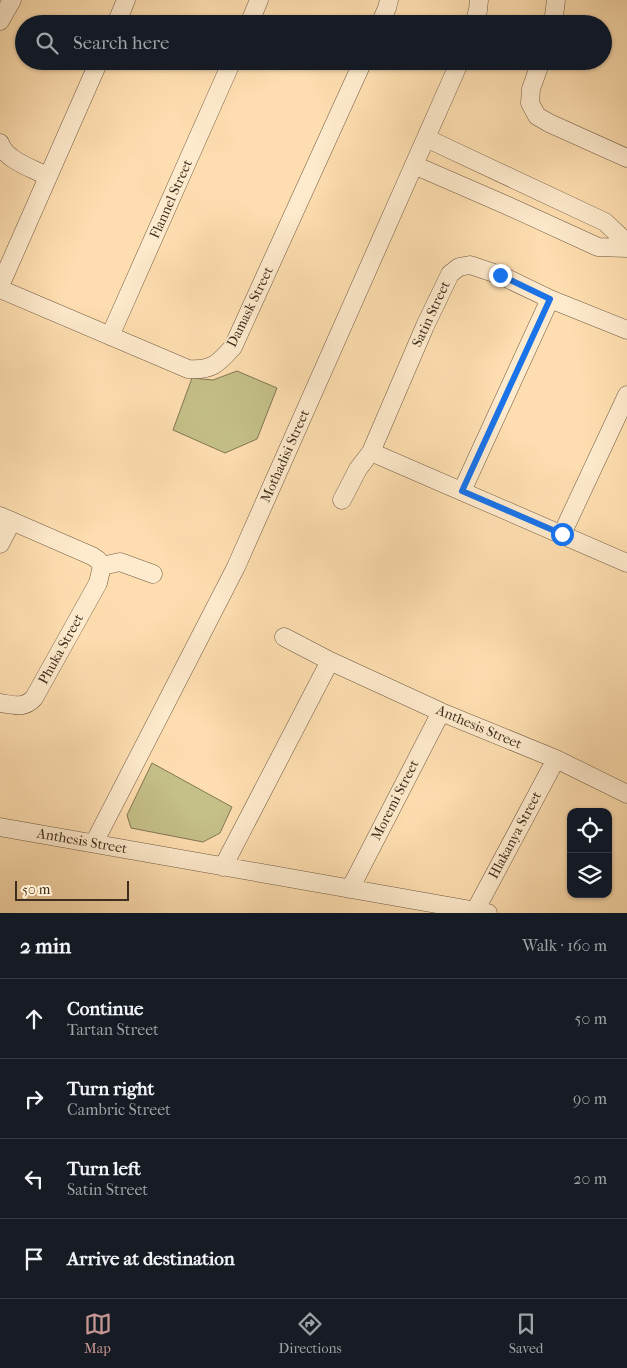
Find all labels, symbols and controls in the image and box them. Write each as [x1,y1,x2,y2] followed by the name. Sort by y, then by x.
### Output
[15,15,612,70] search box
[33,29,61,57] icon: search
[73,32,169,54] text: Search here
[146,157,196,241] street label: Flannel Street
[223,264,277,350] street label: Damask Street
[489,264,512,287] route end
[408,278,454,350] street label: Satin Street
[257,407,313,505] street label: Mothadisi Street
[551,523,574,546] route start
[35,611,87,687] street label: Phuka Street
[433,701,524,753] street label: Anthesis Street
[367,757,423,843] street label: Moremi Street
[485,788,545,882] street label: Hlakanya Street
[567,808,612,898] map controls
[567,808,612,853] button: locate
[35,825,128,857] street label: Anthesis Street
[567,853,612,898] button: layers
[15,878,129,901] scale bar
[22,881,50,898] text: 50 m
[20,934,71,958] text: 2 min
[522,936,607,955] text: Walk · 160 m
[67,998,143,1020] text: Continue
[20,1005,48,1033] icon: ahead
[575,1009,607,1028] text: 50 m
[67,1020,159,1039] text: Tartan Street
[67,1078,154,1100] text: Turn right
[20,1085,48,1113] icon: right
[573,1089,607,1108] text: 90 m
[67,1100,171,1119] text: Cambric Street
[67,1158,141,1180] text: Turn left
[20,1165,48,1193] icon: left
[573,1169,607,1188] text: 20 m
[67,1180,148,1199] text: Satin Street
[20,1245,48,1273] icon: arrive
[67,1248,235,1270] text: Arrive at destination
[84,1310,112,1357] tab: Map
[279,1310,342,1357] tab: Directions
[509,1310,543,1357] tab: Saved

